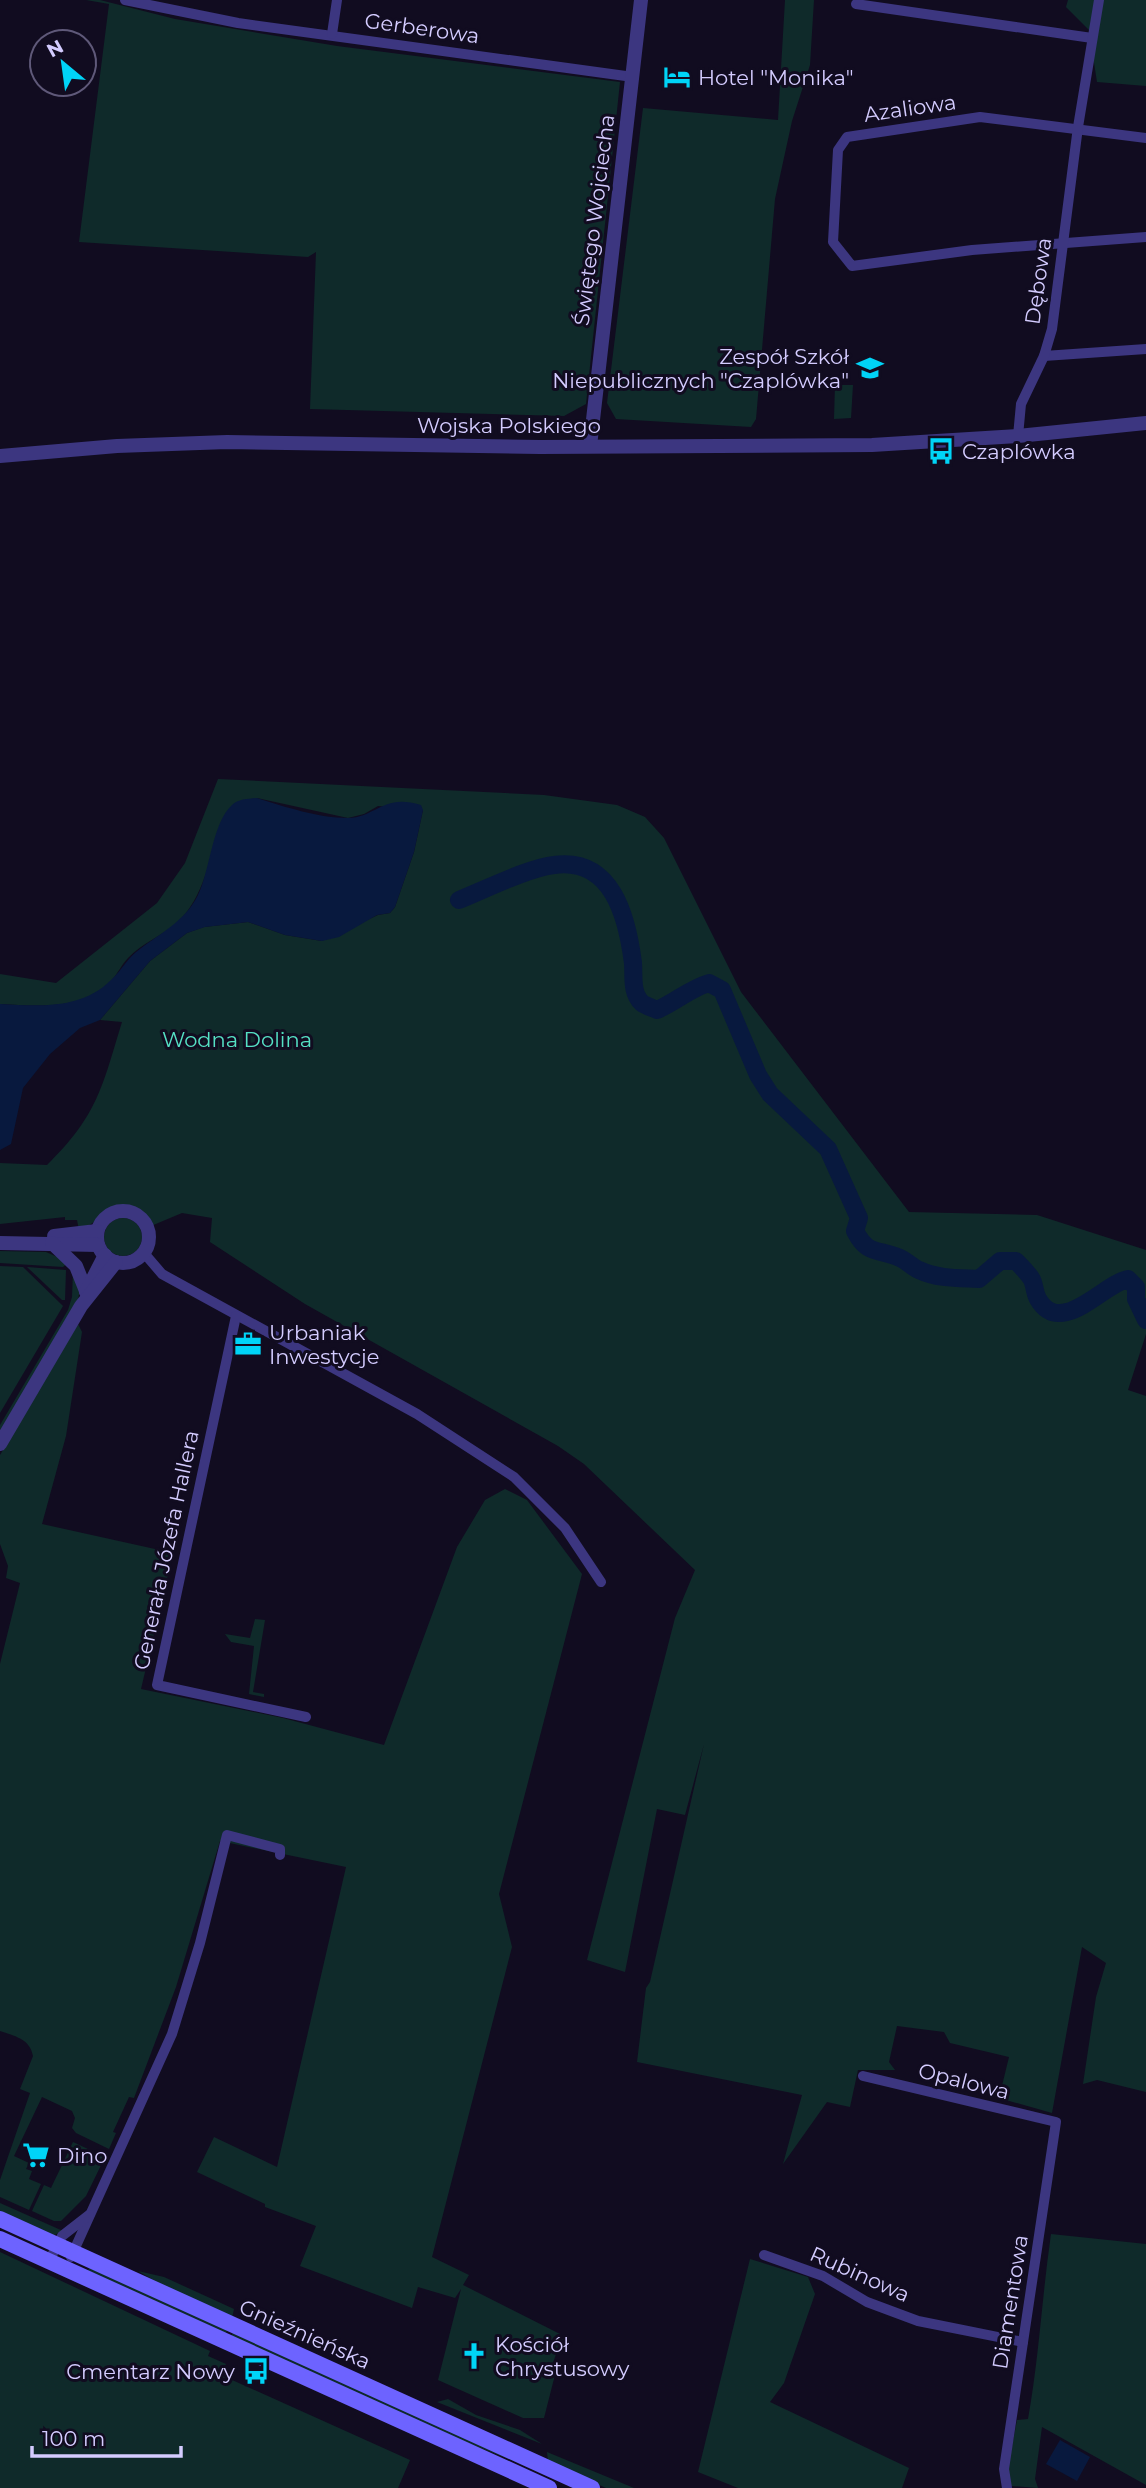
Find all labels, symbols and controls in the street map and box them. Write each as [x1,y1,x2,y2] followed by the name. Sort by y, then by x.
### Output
[363,8,481,48] street label: Gerberowa
[28,28,98,98] north arrow
[43,35,67,62] text: N
[662,62,692,92] hotel icon: Hotel "Monika"
[698,65,854,90] place label: Hotel "Monika"
[862,89,958,127] street label: Azaliowa
[569,113,619,327] street label: Świętego Wojciecha
[1020,236,1056,326] street label: Dębowa
[552,344,849,393] place label: Zespół Szkół Niepublicznych "Czaplówka"
[855,353,885,383] school or university icon: Zespół Szkół Niepublicznych "Czaplówka"
[417,413,601,438] street label: Wojska Polskiego
[926,436,956,466] bus stop icon: Czaplówka
[962,439,1076,464] place label: Czaplówka
[162,1027,312,1052] park label: Wodna Dolina
[269,1320,380,1369] place label: Urbaniak Inwestycje
[233,1329,263,1359] office icon: Urbaniak Inwestycje
[128,1428,204,1672] street label: Generała Józefa Hallera
[916,2058,1012,2104] street label: Opalowa
[21,2140,51,2170] supermarket icon: Dino
[57,2143,107,2168] place label: Dino
[987,2233,1033,2371] street label: Diamentowa
[806,2241,914,2307] street label: Rubinowa
[235,2294,375,2374] street label: Gnieźnieńska
[495,2332,630,2381] place label: Kościół Chrystusowy
[459,2341,489,2371] church icon: Kościół Chrystusowy
[241,2356,271,2386] bus stop icon: Cmentarz Nowy
[66,2359,236,2384] place label: Cmentarz Nowy
[32,2414,180,2458] scale bar
[42,2426,105,2451] text: 100 m

